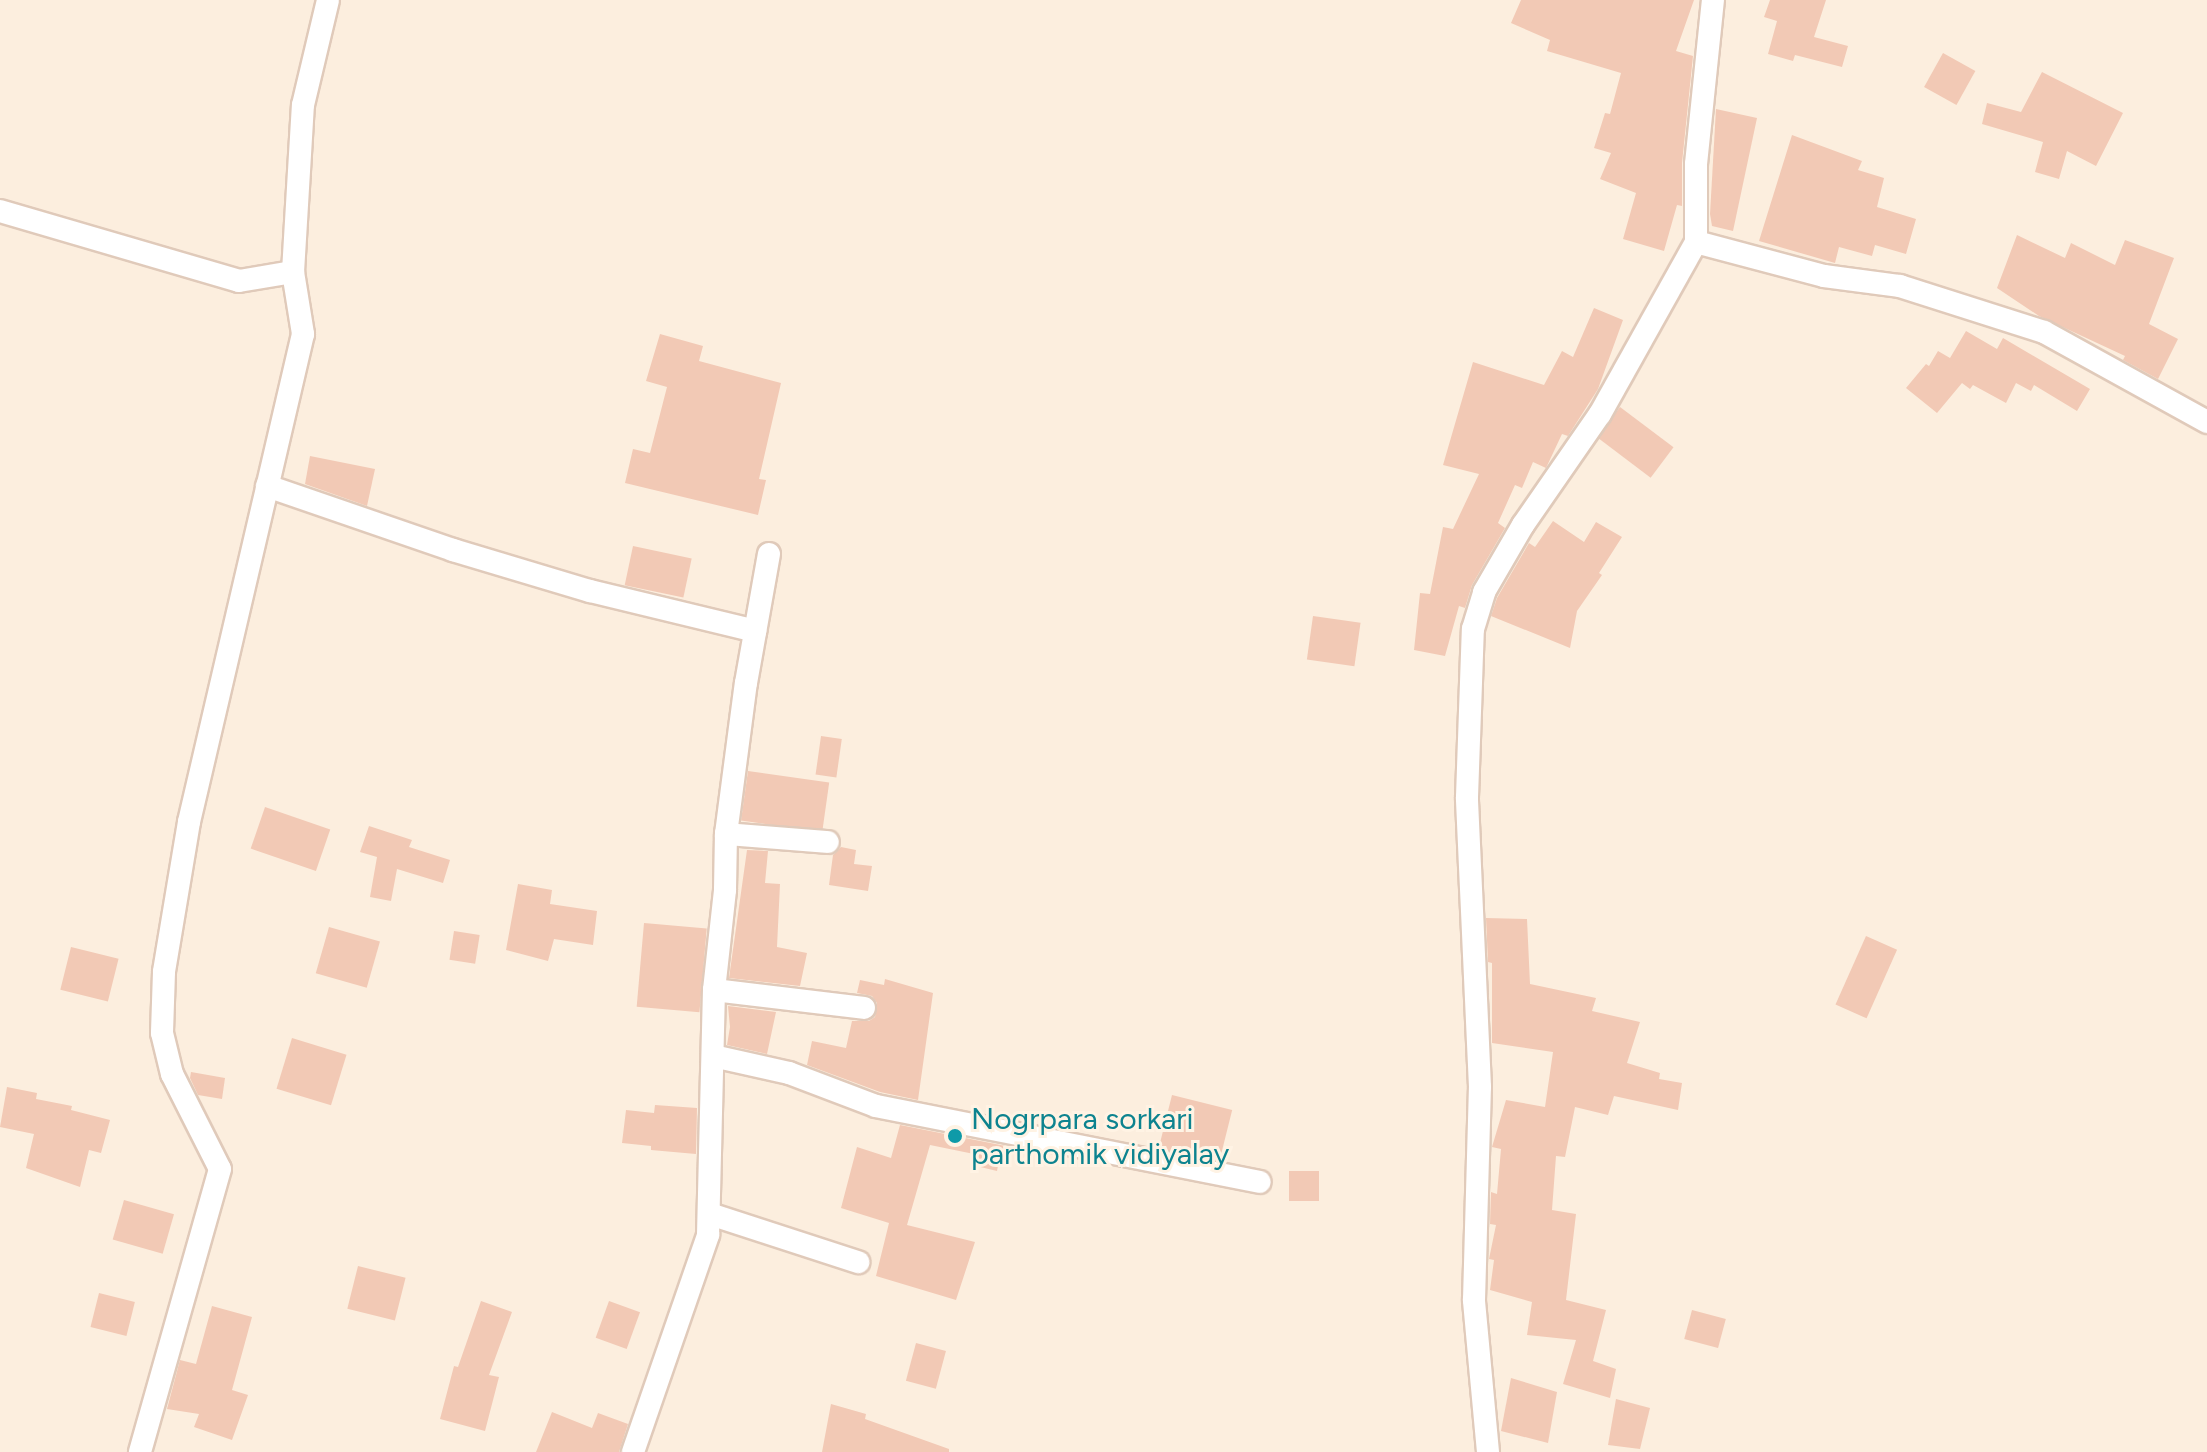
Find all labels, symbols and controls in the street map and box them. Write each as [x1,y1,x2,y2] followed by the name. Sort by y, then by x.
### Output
[971,1101,1229,1172] place label: Nogrpara sorkari parthomik vidiyalay
[946,1127,964,1145] marker: Nogrpara sorkari parthomik vidiyalay

